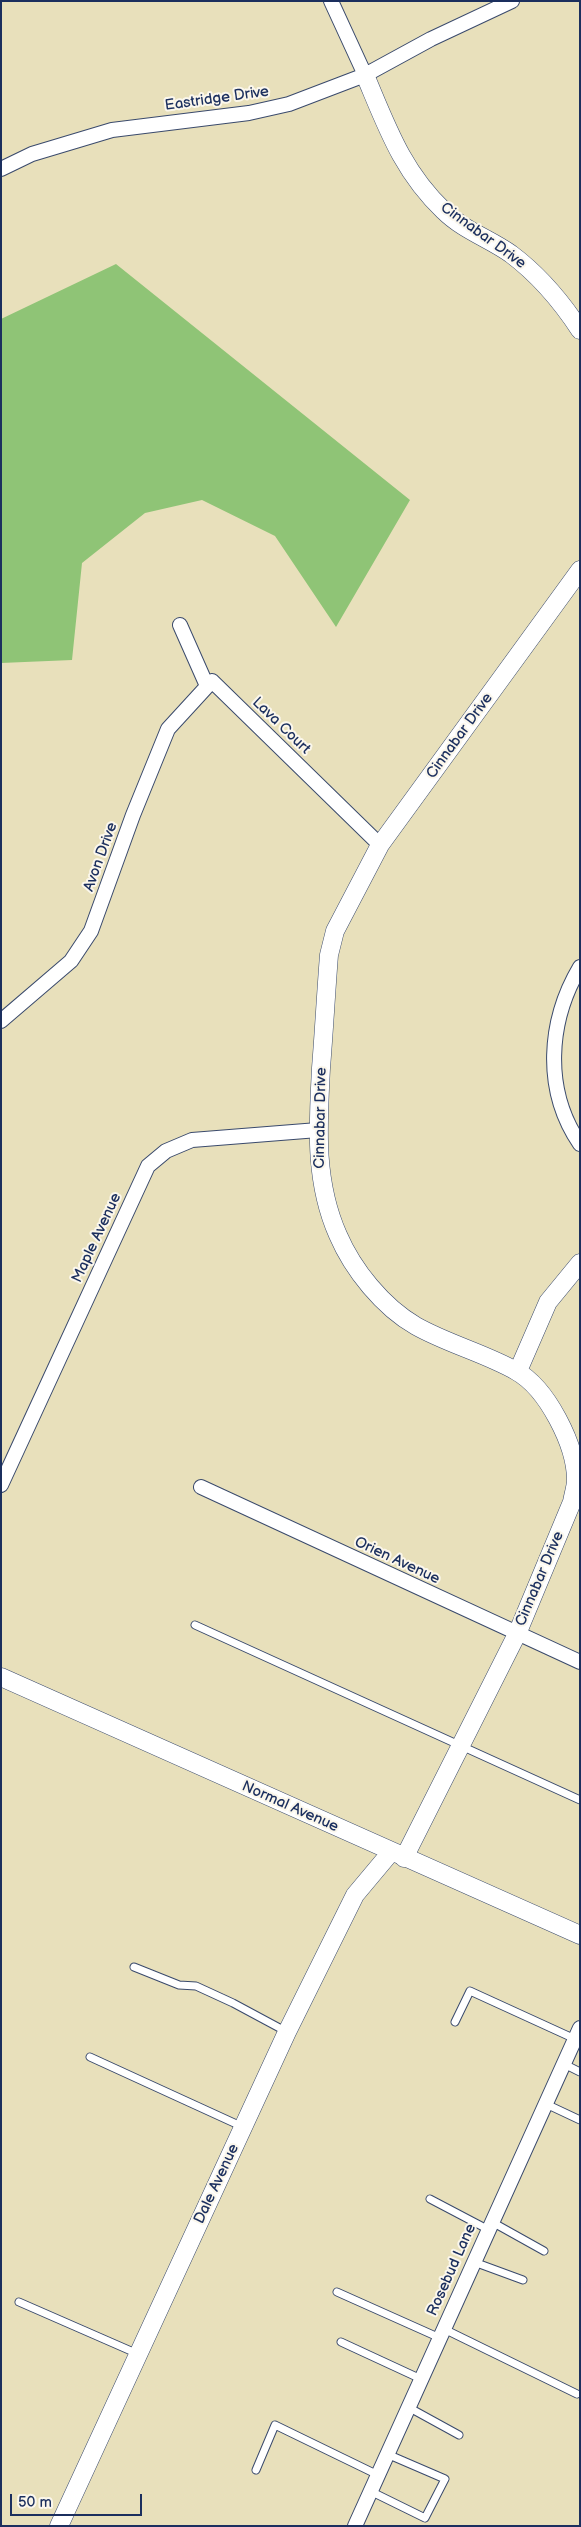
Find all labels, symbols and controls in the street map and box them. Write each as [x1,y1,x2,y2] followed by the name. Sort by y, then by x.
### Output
[164,83,270,115] street label: Eastridge Drive
[437,199,529,273] street label: Cinnabar Drive
[423,690,497,782] street label: Cinnabar Drive
[248,694,314,758] street label: Lava Court
[80,820,122,894] street label: Avon Drive
[311,1067,331,1169] street label: Cinnabar Drive
[68,1190,126,1286] street label: Maple Avenue
[512,1529,568,1629] street label: Cinnabar Drive
[351,1533,443,1589] street label: Orien Avenue
[239,1778,341,1836] street label: Normal Avenue
[191,2141,243,2227] street label: Dale Avenue
[424,2221,480,2319] street label: Rosebud Lane
[12,2484,145,2516] scale bar
[18,2493,52,2512] text: 50 m

